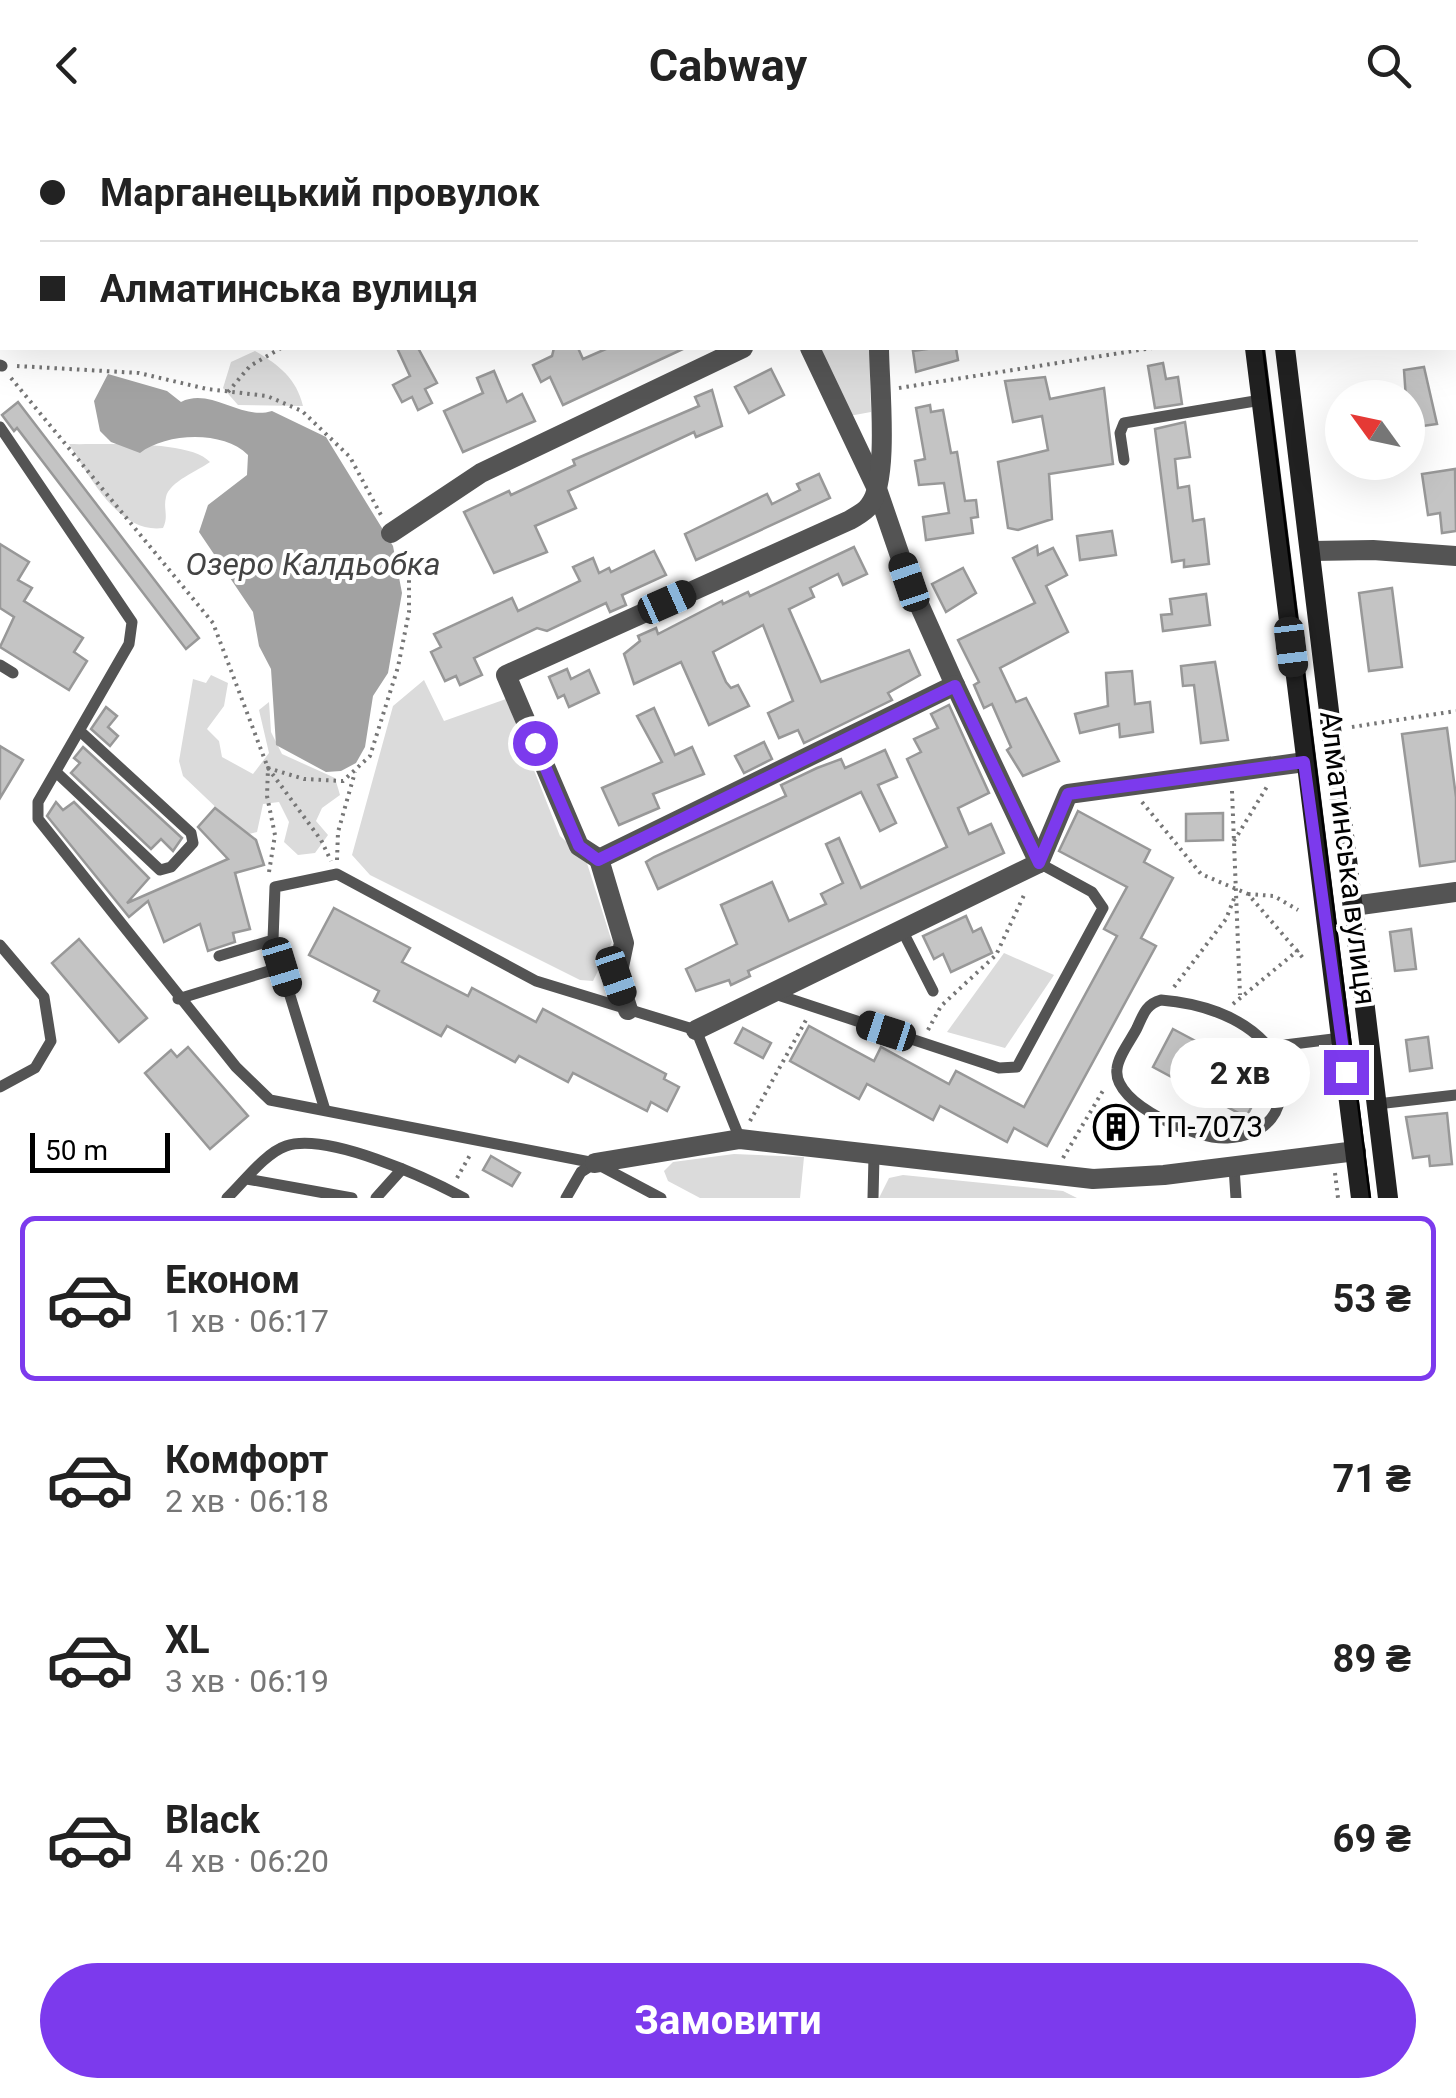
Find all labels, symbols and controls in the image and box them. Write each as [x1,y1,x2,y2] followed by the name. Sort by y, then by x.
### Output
[40,38,95,93] icon: back
[1361,38,1416,93] icon: search
[649,39,807,92] text: Cabway
[100,171,540,215] text: Марганецький провулок
[100,267,478,311] text: Алматинська вулиця
[1325,380,1425,480] north arrow
[1325,380,1425,480] map controls
[185,545,441,583] water label: Озеро Калдьобка
[885,549,933,615] car
[633,576,701,628] car
[1272,615,1310,679] car
[1313,709,1384,1007] street label: Алматинська вулиця
[513,721,558,766] route start
[259,934,305,1000] car
[592,943,640,1009] car
[853,1007,919,1055] car
[1171,1037,1311,1107] callout: 2 хв
[1324,1050,1369,1095] route end
[1210,1054,1270,1092] text: 2 хв
[1093,1104,1139,1150] building icon: ТП-7073
[1148,1109,1263,1144] place label: ТП-7073
[30,1128,170,1172] scale bar
[45,1134,108,1167] text: 50 m
[45,1254,135,1344] icon: car
[165,1258,300,1302] text: Економ
[1333,1277,1411,1321] text: 53 ₴
[165,1302,329,1340] text: 1 хв · 06:17
[45,1434,135,1524] icon: car
[165,1438,328,1482] text: Комфорт
[1333,1457,1411,1501] text: 71 ₴
[165,1482,329,1520] text: 2 хв · 06:18
[45,1614,135,1704] icon: car
[165,1618,210,1662] text: XL
[1333,1637,1411,1681] text: 89 ₴
[165,1662,329,1700] text: 3 хв · 06:19
[45,1794,135,1884] icon: car
[165,1798,260,1842] text: Black
[1333,1817,1411,1861] text: 69 ₴
[165,1842,329,1880] text: 4 хв · 06:20
[40,1963,1416,2078] button: Замовити

